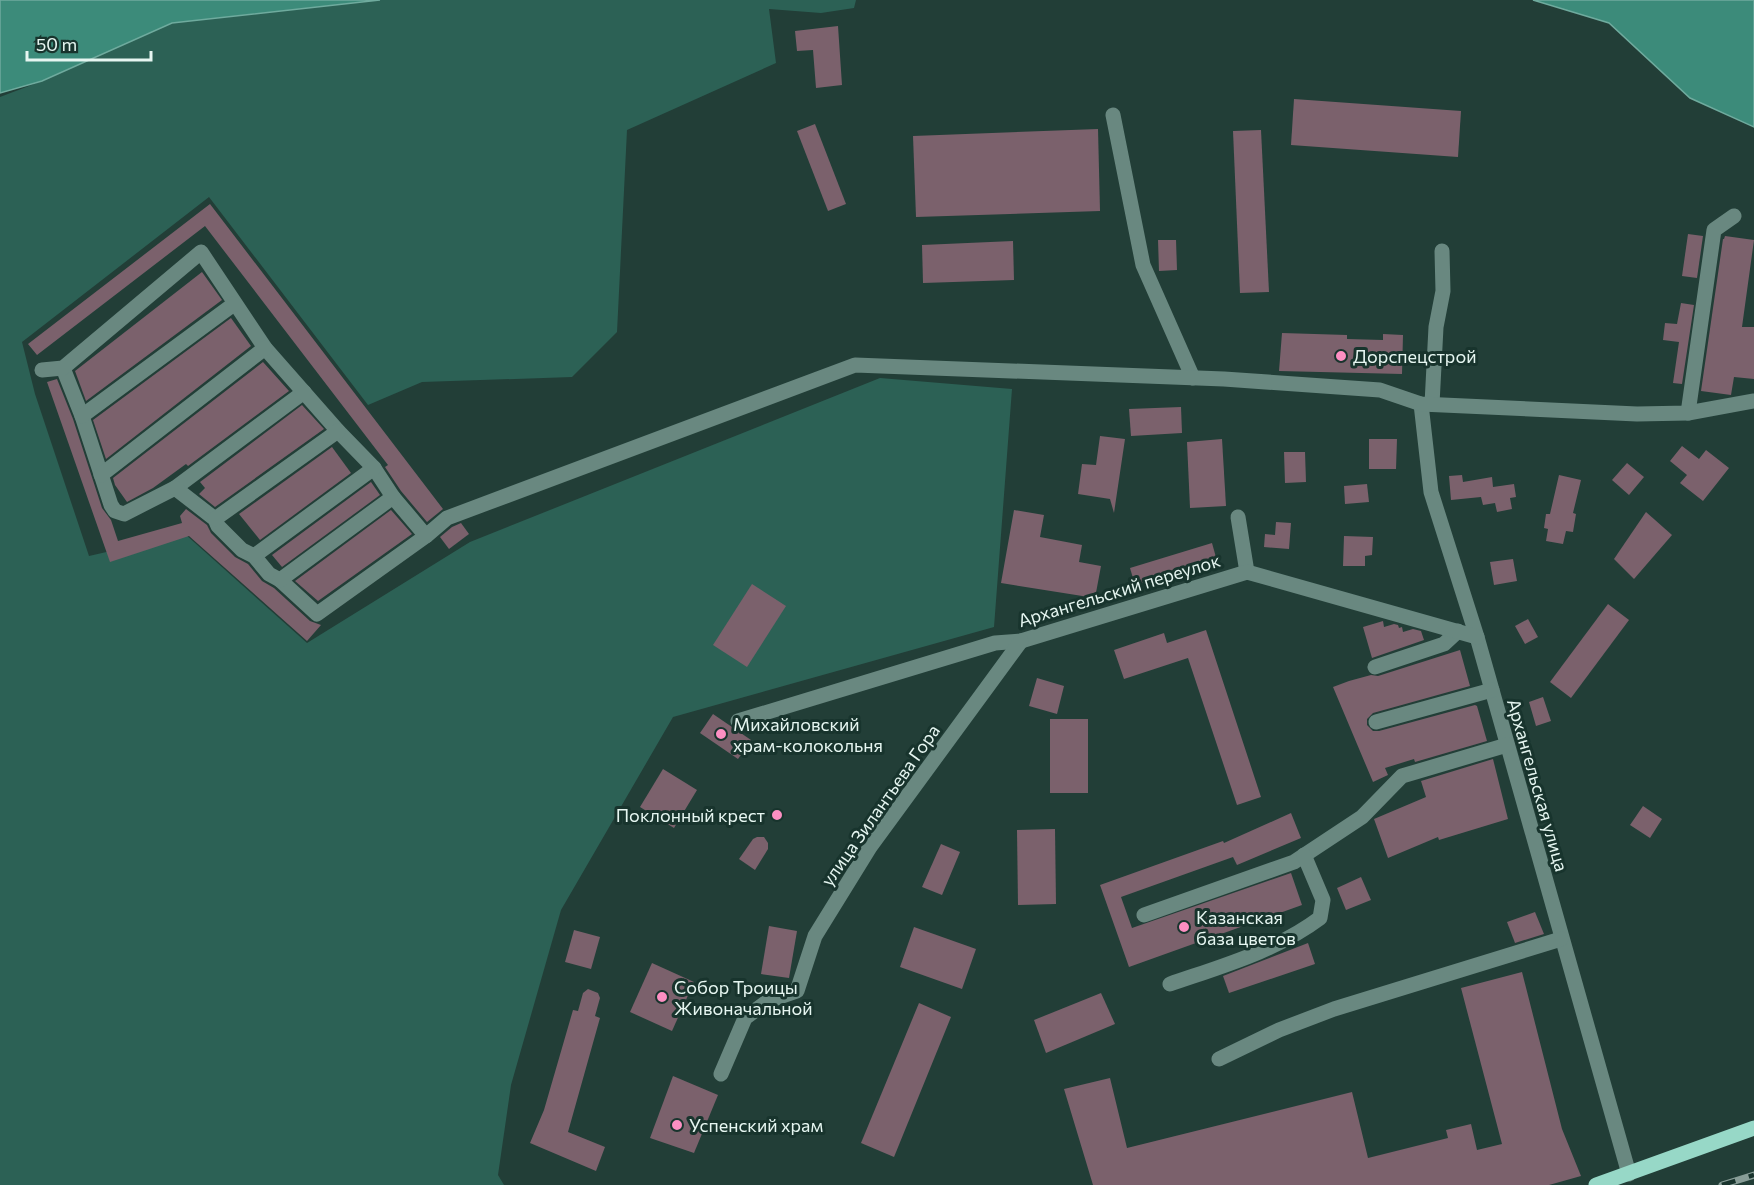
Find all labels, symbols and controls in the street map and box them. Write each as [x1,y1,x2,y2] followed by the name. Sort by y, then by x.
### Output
[27,24,152,62] scale bar
[36,33,77,55] text: 50 m
[1353,345,1476,367] place label: Дорспецстрой
[1334,349,1348,363] marker: Дорспецстрой
[1015,549,1223,631] street label: Архангельский переулок
[1503,696,1573,874] street label: Архангельская улица
[733,713,883,756] place label: Михайловский храм-колокольня
[816,720,944,890] street label: улица Зилантьева Гора
[714,727,728,741] marker: Михайловский храм-колокольня
[616,804,766,826] place label: Поклонный крест
[770,808,784,822] marker: Поклонный крест
[1196,906,1296,949] place label: Казанская база цветов
[1177,920,1191,934] marker: Казанская база цветов
[674,976,813,1019] place label: Собор Троицы Живоначальной
[655,990,669,1004] marker: Собор Троицы Живоначальной
[689,1114,823,1136] place label: Успенский храм
[670,1118,684,1132] marker: Успенский храм

